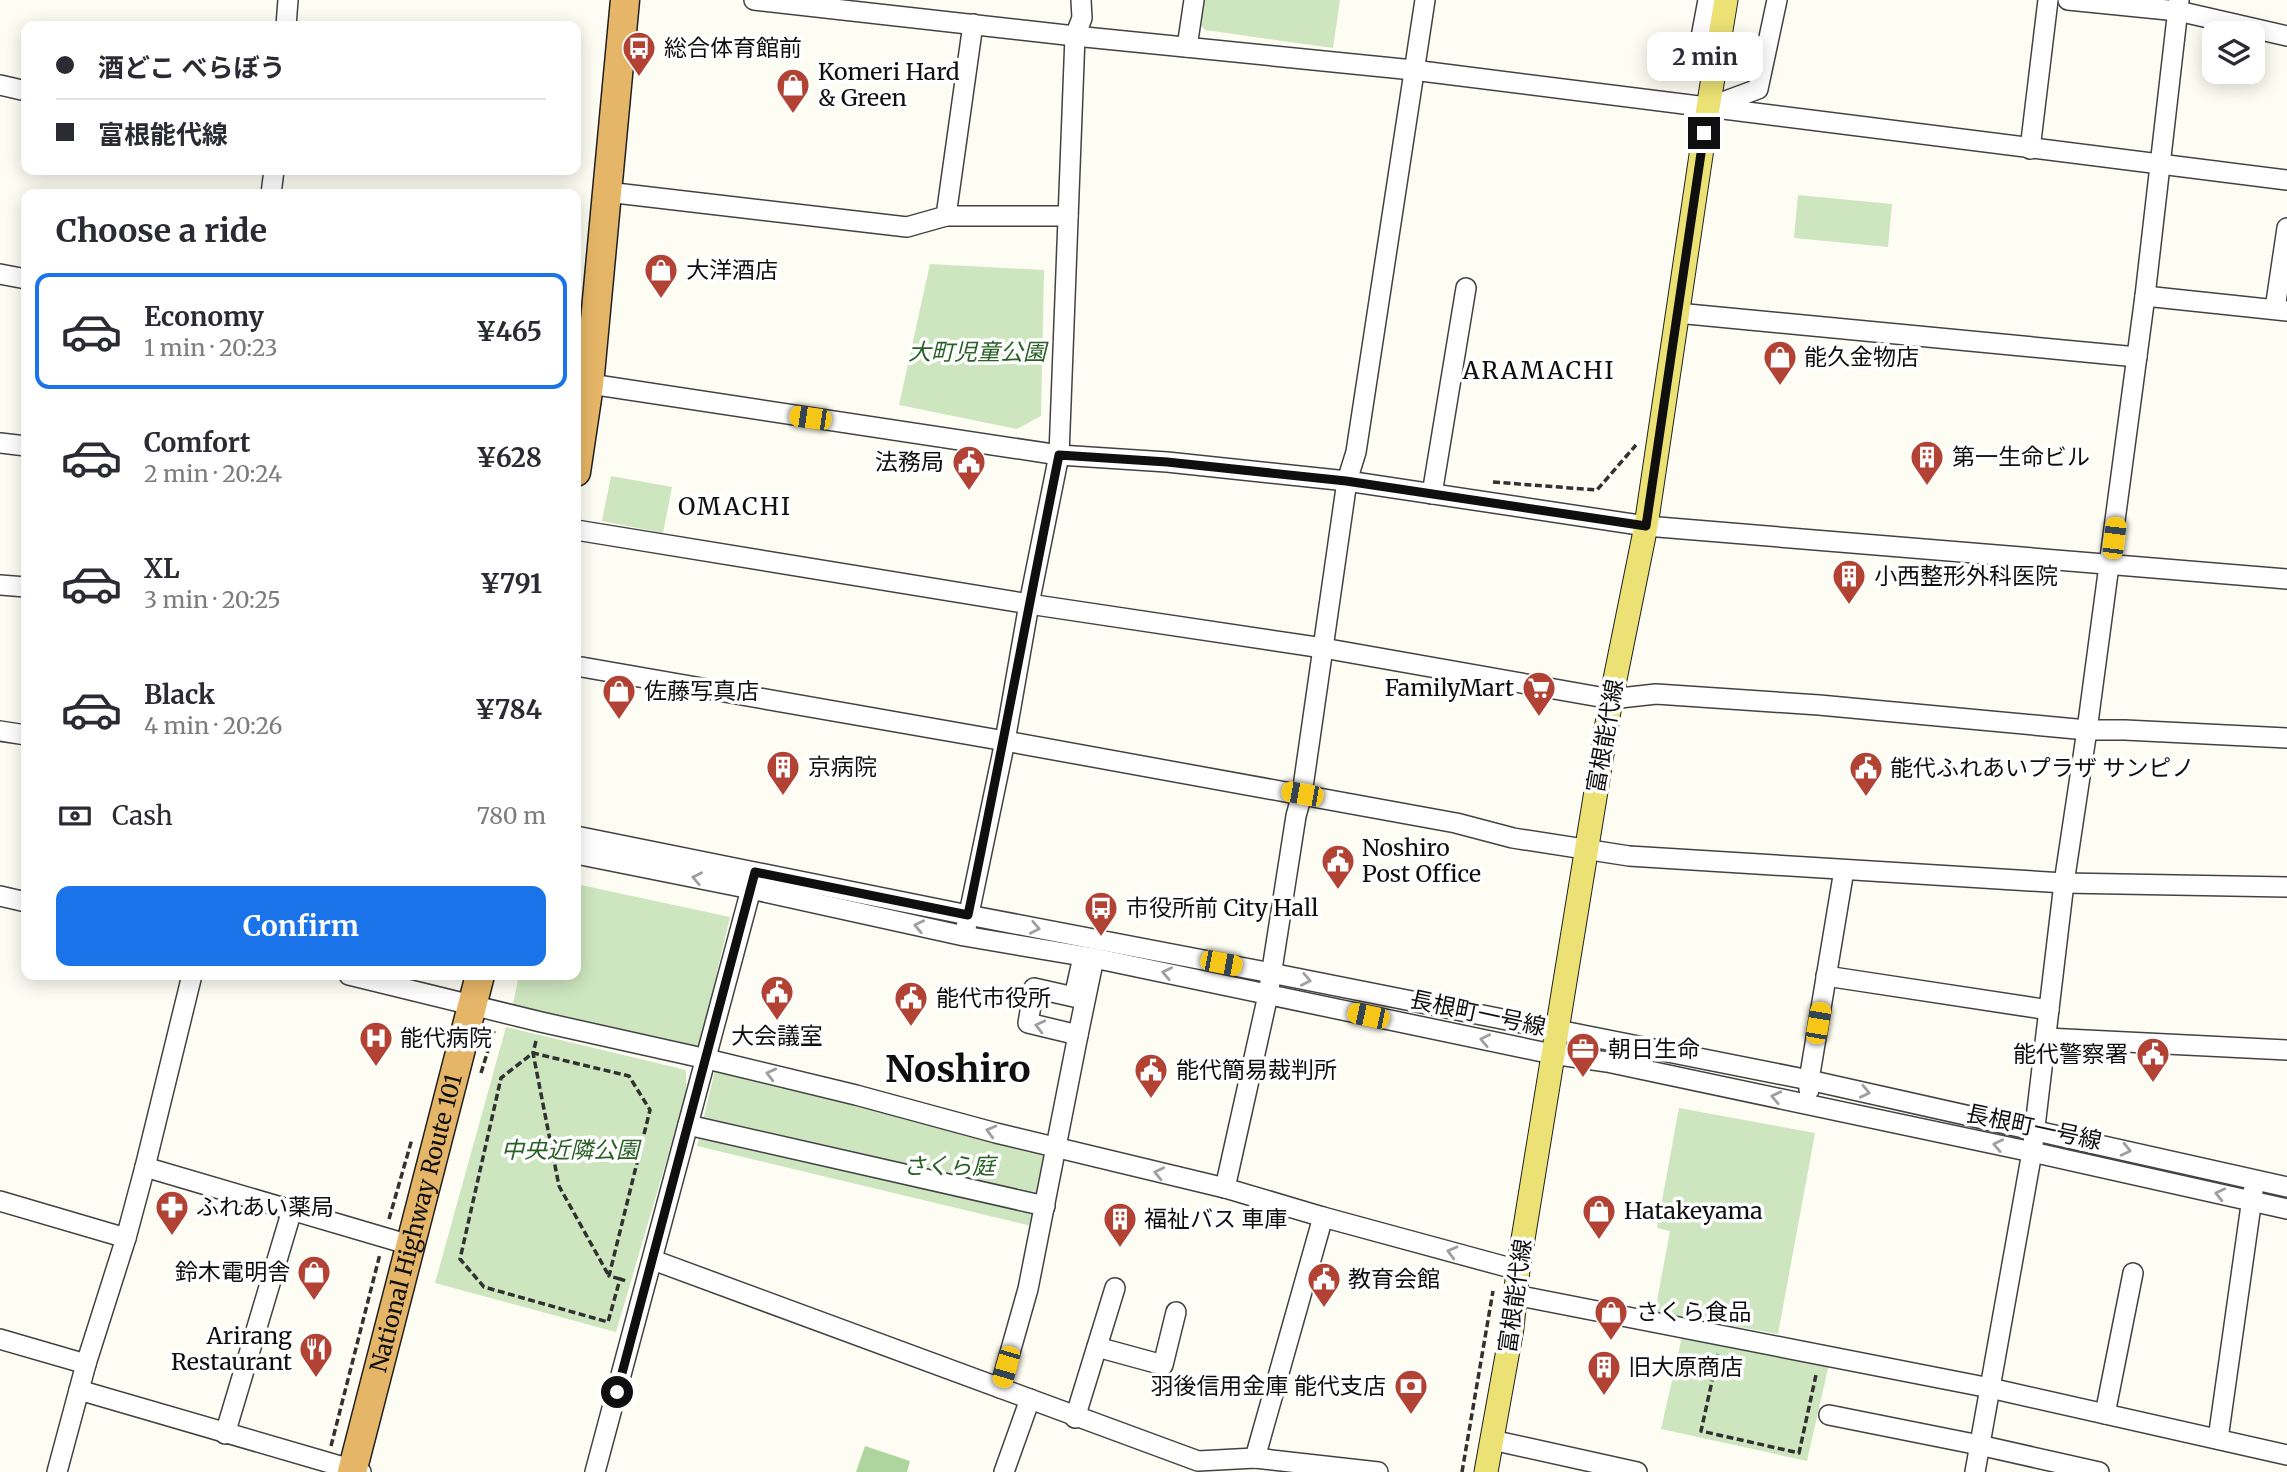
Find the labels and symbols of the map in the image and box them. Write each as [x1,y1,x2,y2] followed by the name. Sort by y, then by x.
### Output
[620,29,658,78] bus stop icon: 総合体育館前
[1646,32,1762,80] callout: 2 min
[664,33,802,62] place label: 総合体育館前
[818,57,960,112] place label: Komeri Hard & Green
[774,66,812,115] shop icon: Komeri Hard & Green
[1688,117,1720,149] route end
[642,251,680,300] shop icon: 大洋酒店
[686,255,778,284] place label: 大洋酒店
[908,337,1049,366] park label: 大町児童公園
[1761,338,1799,387] shop icon: 能久金物店
[1804,342,1919,371] place label: 能久金物店
[1461,355,1616,386] district label: ARAMACHI
[788,405,833,431] car
[1908,438,1946,487] building icon: 第一生命ビル
[1952,442,2090,471] place label: 第一生命ビル
[950,443,988,492] public building icon: 法務局
[875,447,944,476] place label: 法務局
[678,491,792,522] district label: OMACHI
[2102,516,2127,560] car
[1830,557,1868,606] building icon: 小西整形外科医院
[1874,561,2058,590] place label: 小西整形外科医院
[1520,669,1558,718] supermarket icon: FamilyMart
[600,672,638,721] shop icon: 佐藤写真店
[1385,673,1514,702] place label: FamilyMart
[644,676,759,705] place label: 佐藤写真店
[1580,677,1629,795] street label: 富根能代線
[764,748,802,797] building icon: 京病院
[1847,749,1885,798] public building icon: 能代ふれあいプラザ サンピノ
[808,752,877,781] place label: 京病院
[1890,753,2194,782] place label: 能代ふれあいプラザ サンピノ
[1280,780,1325,808] car
[1362,833,1481,888] place label: Noshiro Post Office
[1319,842,1357,891] public building icon: Noshiro Post Office
[691,872,703,887] one-way arrow
[1082,889,1120,938] bus stop icon: 市役所前 City Hall
[1126,893,1318,922] place label: 市役所前 City Hall
[913,919,925,934] one-way arrow
[1029,920,1041,935] one-way arrow
[1199,949,1244,977] car
[1161,967,1173,982] one-way arrow
[1300,972,1312,987] one-way arrow
[758,973,796,1022] public building icon: 大会議室
[892,979,930,1028] public building icon: 能代市役所
[936,983,1051,1012] place label: 能代市役所
[1408,984,1549,1041] street label: 長根町一号線
[1805,1000,1832,1046] car
[1346,1001,1391,1031] car
[357,1019,395,1068] hospital icon: 能代病院
[1035,1020,1047,1034] one-way arrow
[731,1021,823,1050] place label: 大会議室
[400,1023,492,1052] place label: 能代病院
[1564,1030,1602,1079] office icon: 朝日生命
[1479,1033,1491,1048] one-way arrow
[1608,1034,1700,1063] place label: 朝日生命
[2134,1035,2172,1084] public building icon: 能代警察署
[2013,1039,2128,1068] place label: 能代警察署
[885,1046,1031,1092] district label: Noshiro
[1132,1051,1170,1100] public building icon: 能代簡易裁判所
[1176,1055,1337,1084] place label: 能代簡易裁判所
[765,1068,777,1082] one-way arrow
[363,1071,468,1375] street label: National Highway Route 101
[1859,1083,1871,1098] one-way arrow
[1770,1091,1782,1106] one-way arrow
[1964,1098,2105,1155] street label: 長根町一号線
[985,1125,997,1140] one-way arrow
[501,1135,642,1164] park label: 中央近隣公園
[1992,1138,2004,1153] one-way arrow
[2120,1142,2132,1156] one-way arrow
[903,1151,999,1180] park label: さくら庭
[1153,1166,1165,1181] one-way arrow
[153,1188,191,1237] pharmacy icon: ふれあい薬局
[2214,1188,2226,1203] one-way arrow
[196,1192,334,1221] place label: ふれあい薬局
[1580,1192,1618,1241] shop icon: Hatakeyama
[1624,1196,1763,1225] place label: Hatakeyama
[1101,1200,1139,1249] building icon: 福祉バス 車庫
[1144,1204,1287,1233] place label: 福祉バス 車庫
[1492,1237,1537,1355] street label: 富根能代線
[1446,1245,1458,1260] one-way arrow
[295,1253,333,1302] shop icon: 鈴木電明舎
[175,1257,290,1286] place label: 鈴木電明舎
[1305,1260,1343,1309] public building icon: 教育会館
[1348,1264,1440,1293] place label: 教育会館
[1592,1293,1630,1342] shop icon: さくら食品
[1636,1297,1751,1326] place label: さくら食品
[171,1321,292,1376] place label: Arirang Restaurant
[297,1330,335,1379] restaurant icon: Arirang Restaurant
[991,1344,1022,1390] car
[1585,1348,1623,1397] building icon: 旧大原商店
[1628,1352,1743,1381] place label: 旧大原商店
[1392,1367,1430,1416] bank icon: 羽後信用金庫 能代支店
[1151,1371,1386,1400] place label: 羽後信用金庫 能代支店
[601,1376,633,1408] route start

